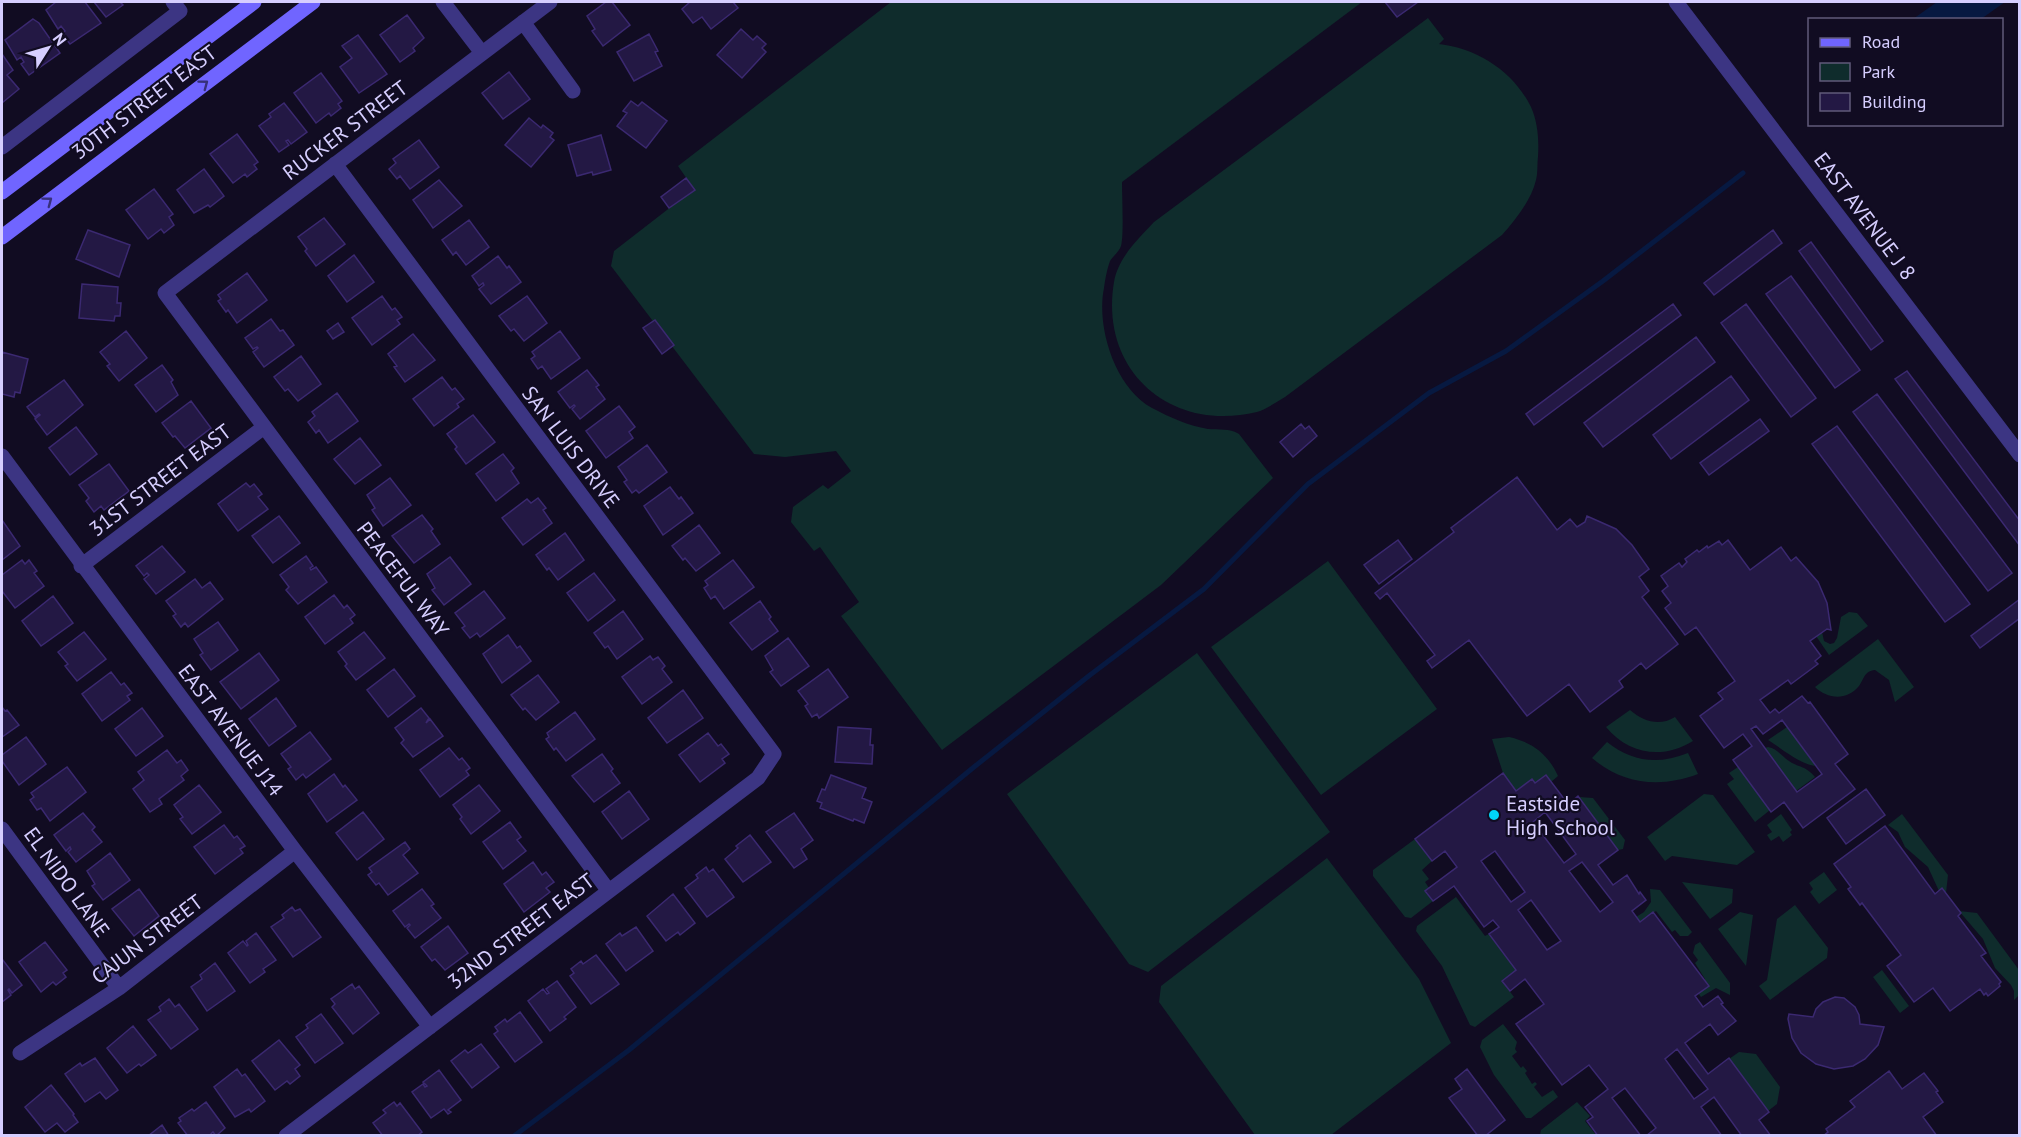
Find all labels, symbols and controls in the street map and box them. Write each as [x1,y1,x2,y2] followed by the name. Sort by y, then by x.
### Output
[18,18,78,78] north arrow
[1808,18,2003,126] legend
[49,29,71,49] text: N
[1862,30,1900,53] text: Road
[66,38,222,165] street label: 30TH STREET EAST
[1862,60,1895,83] text: Park
[277,74,413,186] street label: RUCKER STREET
[197,80,208,91] one-way arrow
[1862,90,1926,113] text: Building
[1808,147,1922,285] street label: EAST AVENUE J 8
[41,198,52,209] one-way arrow
[516,381,626,513] street label: SAN LUIS DRIVE
[84,418,237,542] street label: 31ST STREET EAST
[351,516,455,642] street label: PEACEFUL WAY
[172,659,290,801] street label: EAST AVENUE J14
[1506,790,1615,841] place label: Eastside High School
[1487,808,1501,822] marker: Eastside High School
[18,822,116,942] street label: EL NIDO LANE
[442,867,600,995] street label: 32ND STREET EAST
[86,888,208,990] street label: CAJUN STREET

